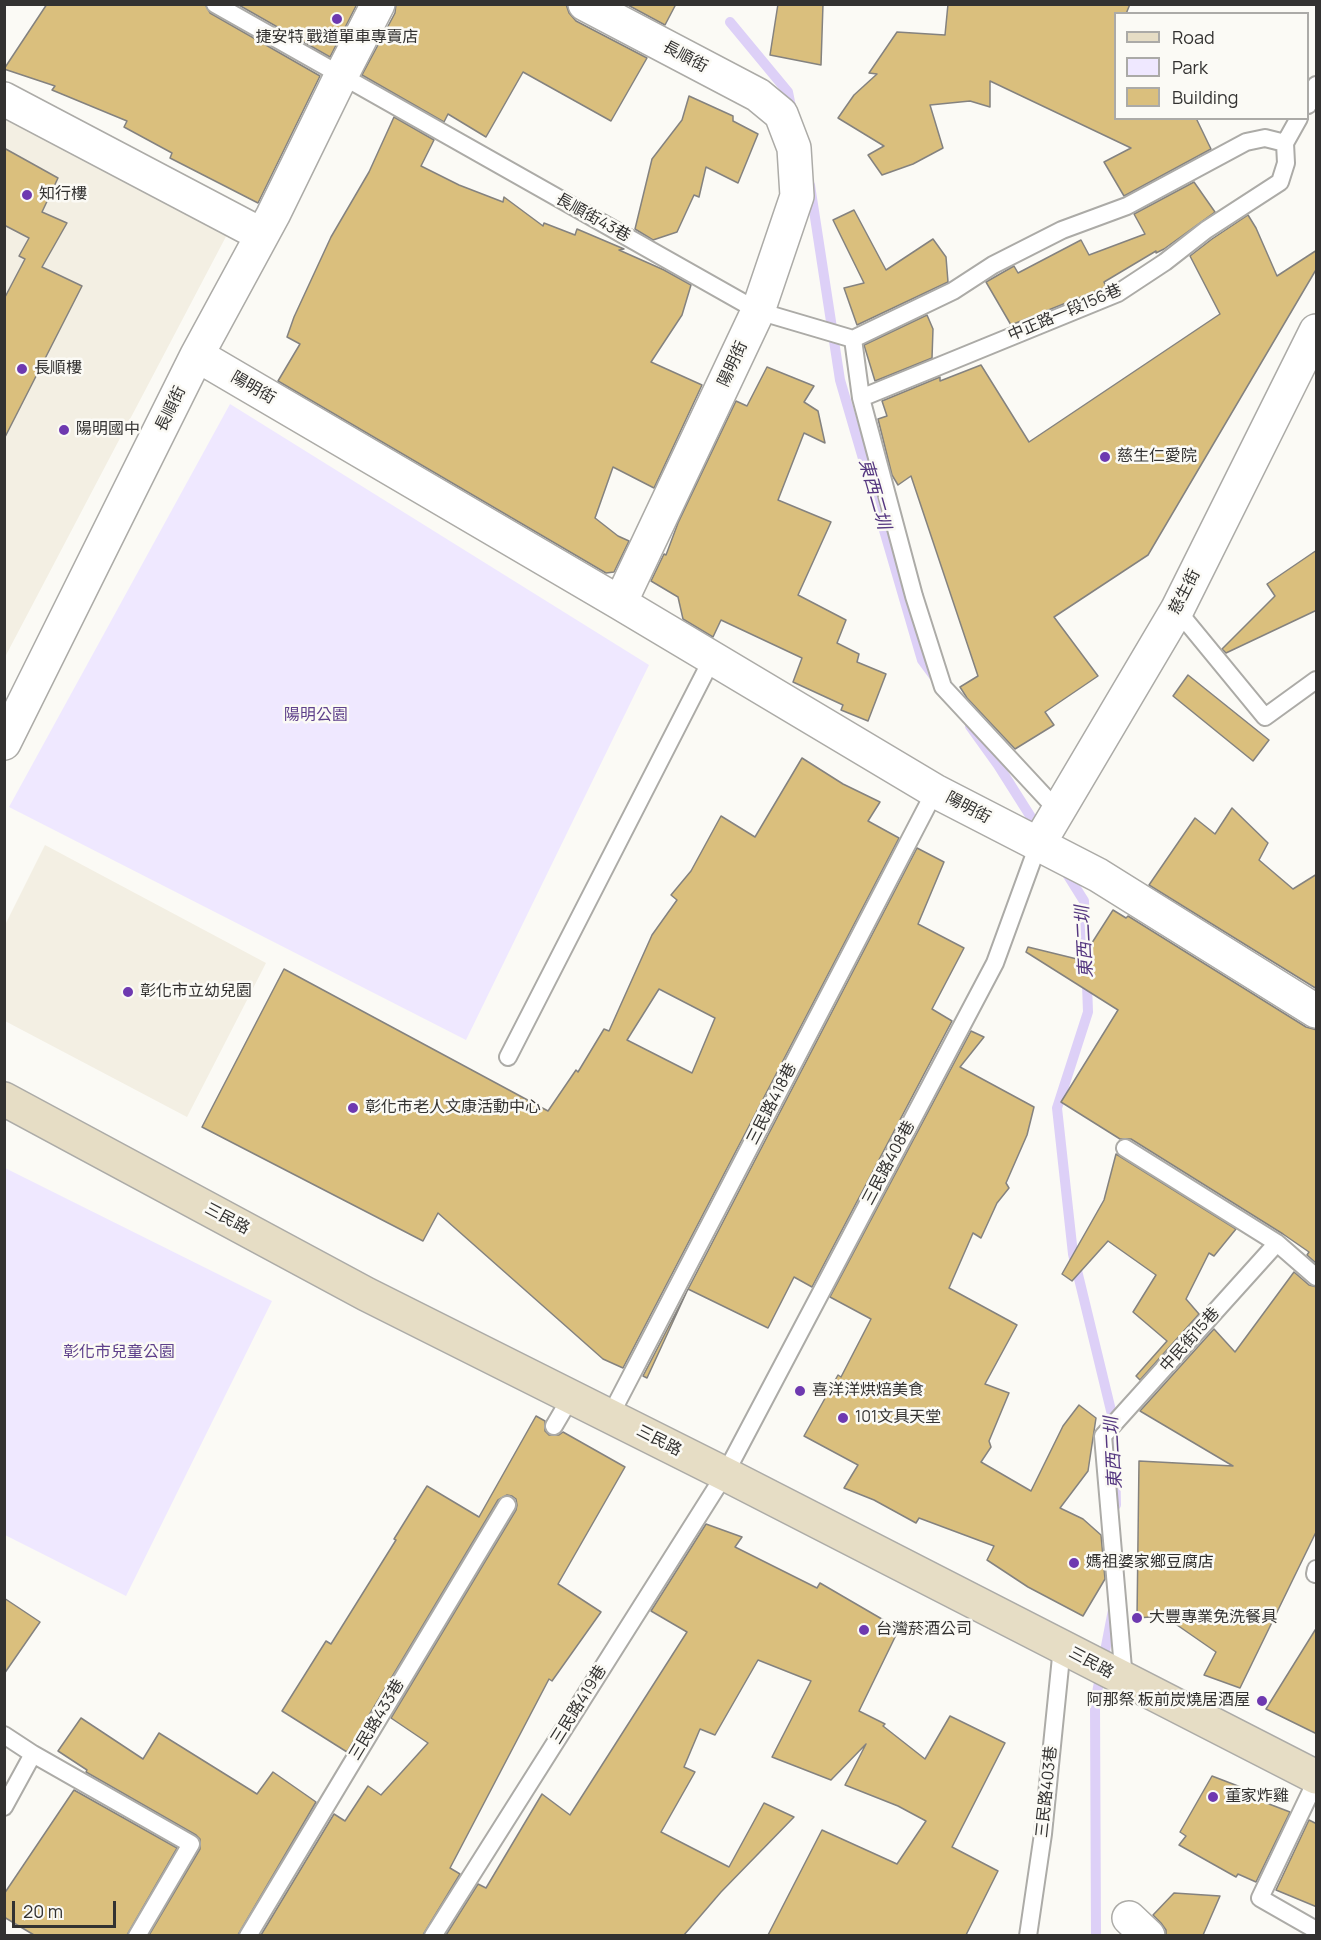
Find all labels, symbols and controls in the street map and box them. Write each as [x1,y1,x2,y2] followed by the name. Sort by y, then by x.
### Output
[330,12,344,26] marker: 捷安特 戰道單車專賣店
[1114,12,1309,120] legend
[1172,25,1215,49] text: Road
[255,28,419,48] place label: 捷安特 戰道單車專賣店
[659,37,711,77] street label: 長順街
[1172,55,1208,79] text: Park
[1172,85,1238,109] text: Building
[39,185,87,205] place label: 知行樓
[20,188,34,202] marker: 知行樓
[552,190,634,246] street label: 長順街43巷
[1005,280,1125,346] street label: 中正路一段156巷
[714,338,752,390] street label: 陽明街
[34,359,82,379] place label: 長順樓
[15,362,29,376] marker: 長順樓
[227,368,279,408] street label: 陽明街
[152,383,190,435] street label: 長順街
[76,420,140,440] place label: 陽明國中
[57,423,71,437] marker: 陽明國中
[1117,447,1197,467] place label: 慈生仁愛院
[1098,450,1112,464] marker: 慈生仁愛院
[854,456,894,532] water label: 東西二圳
[1166,566,1204,618] street label: 慈生街
[284,706,348,726] park label: 陽明公園
[942,788,994,828] street label: 陽明街
[1072,905,1098,979] water label: 東西二圳
[140,982,252,1002] place label: 彰化市立幼兒園
[121,985,135,999] marker: 彰化市立幼兒園
[743,1060,801,1148] street label: 三民路418巷
[365,1098,541,1118] place label: 彰化市老人文康活動中心
[346,1101,360,1115] marker: 彰化市老人文康活動中心
[859,1118,919,1208] street label: 三民路408巷
[201,1199,253,1239] street label: 三民路
[1156,1304,1224,1376] street label: 中民街15巷
[63,1343,175,1363] park label: 彰化市兒童公園
[812,1381,924,1401] place label: 喜洋洋烘焙美食
[793,1384,807,1398] marker: 喜洋洋烘焙美食
[855,1408,941,1428] place label: 101文具天堂
[836,1411,850,1425] marker: 101文具天堂
[1101,1416,1127,1490] water label: 東西二圳
[633,1422,685,1460] street label: 三民路
[1086,1553,1214,1573] place label: 媽祖婆家鄉豆腐店
[1067,1556,1081,1570] marker: 媽祖婆家鄉豆腐店
[1149,1608,1277,1628] place label: 大豐專業免洗餐具
[1130,1611,1144,1625] marker: 大豐專業免洗餐具
[876,1620,972,1640] place label: 台灣菸酒公司
[857,1623,871,1637] marker: 台灣菸酒公司
[1065,1643,1117,1683] street label: 三民路
[547,1662,611,1748] street label: 三民路419巷
[345,1676,409,1764] street label: 三民路433巷
[1087,1691,1250,1711] place label: 阿那祭 板前炭燒居酒屋
[1255,1694,1269,1708] marker: 阿那祭 板前炭燒居酒屋
[1033,1745,1061,1839] street label: 三民路403巷
[1225,1787,1289,1807] place label: 董家炸雞
[1206,1790,1220,1804] marker: 董家炸雞
[15,1889,118,1927] scale bar
[23,1899,63,1923] text: 20 m

